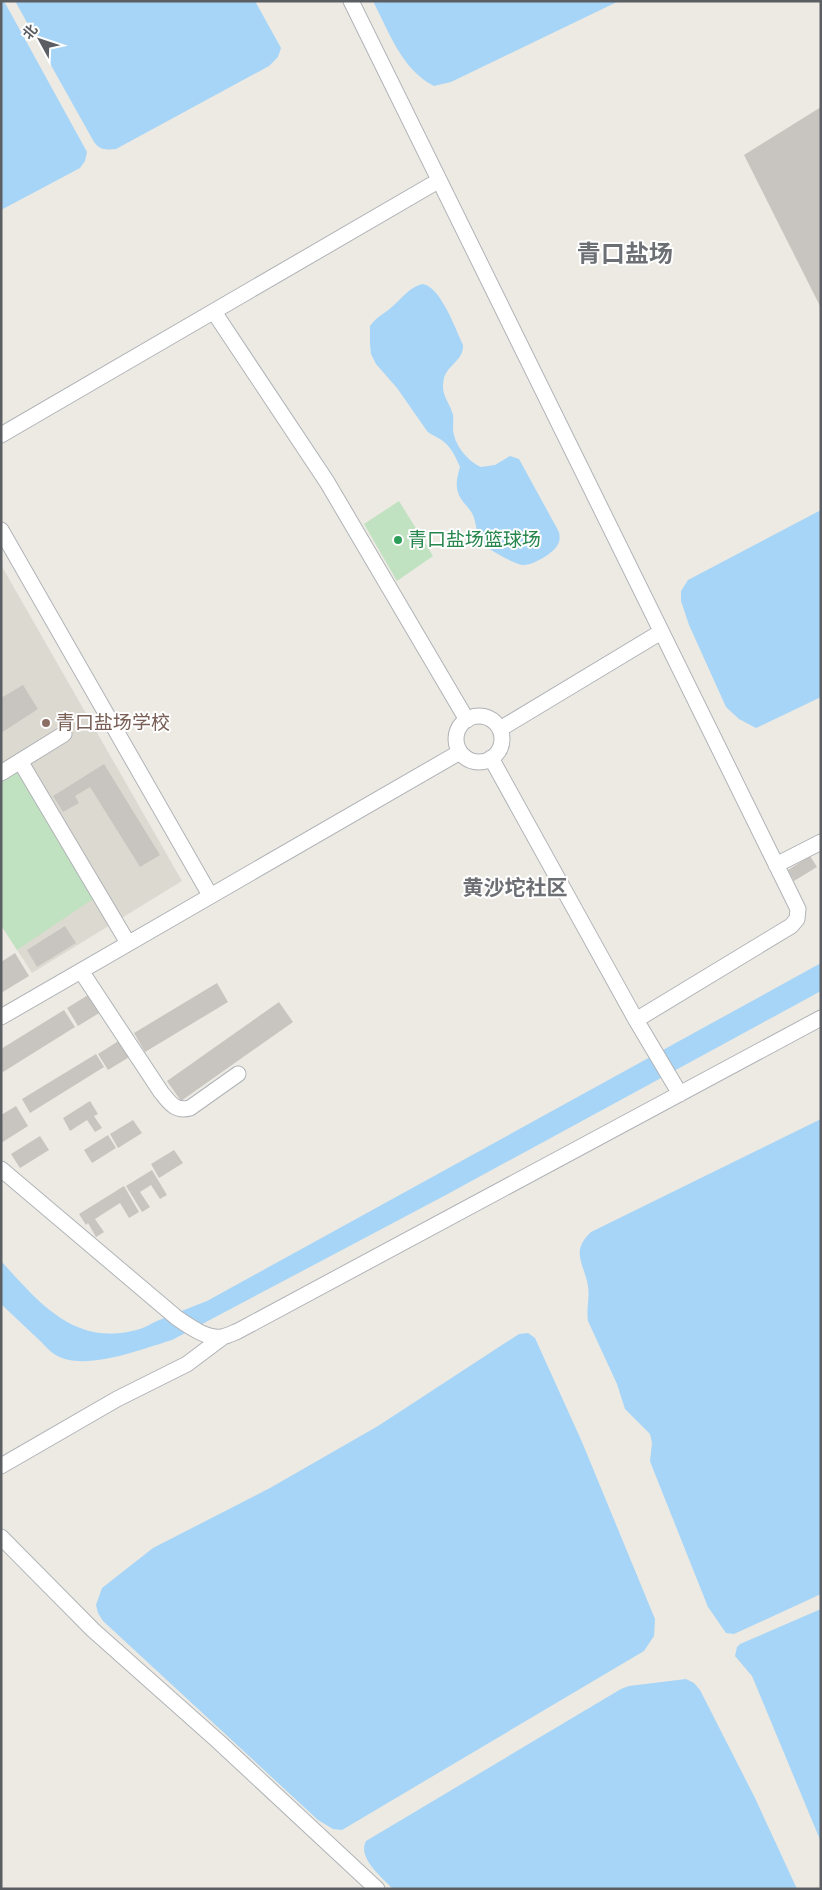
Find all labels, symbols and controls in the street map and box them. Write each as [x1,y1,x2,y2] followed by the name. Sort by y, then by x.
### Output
[15,15,65,65] north arrow
[19,21,41,43] text: 北
[577,239,673,269] district label: 青口盐场
[408,528,541,552] place label: 青口盐场篮球场
[392,534,404,546] marker: 青口盐场篮球场
[56,711,170,735] place label: 青口盐场学校
[40,717,52,729] marker: 青口盐场学校
[463,875,568,901] district label: 黄沙坨社区

